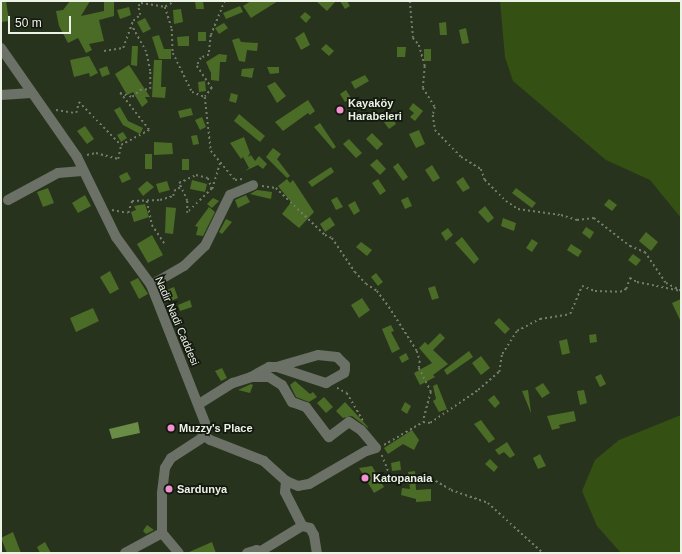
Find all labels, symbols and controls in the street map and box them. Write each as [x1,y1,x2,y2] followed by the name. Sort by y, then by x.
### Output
[10,8,73,34] scale bar
[15,16,42,30] text: 50 m
[348,97,402,123] place label: Kayaköy Harabeleri
[335,105,345,115] marker: Kayaköy Harabeleri
[152,275,202,367] street label: Nadir Nadi Caddesi
[179,421,253,435] place label: Muzzy's Place
[166,423,176,433] marker: Muzzy's Place
[373,471,432,485] place label: Katopanaia
[360,473,370,483] marker: Katopanaia
[177,482,227,496] place label: Sardunya
[164,484,174,494] marker: Sardunya

